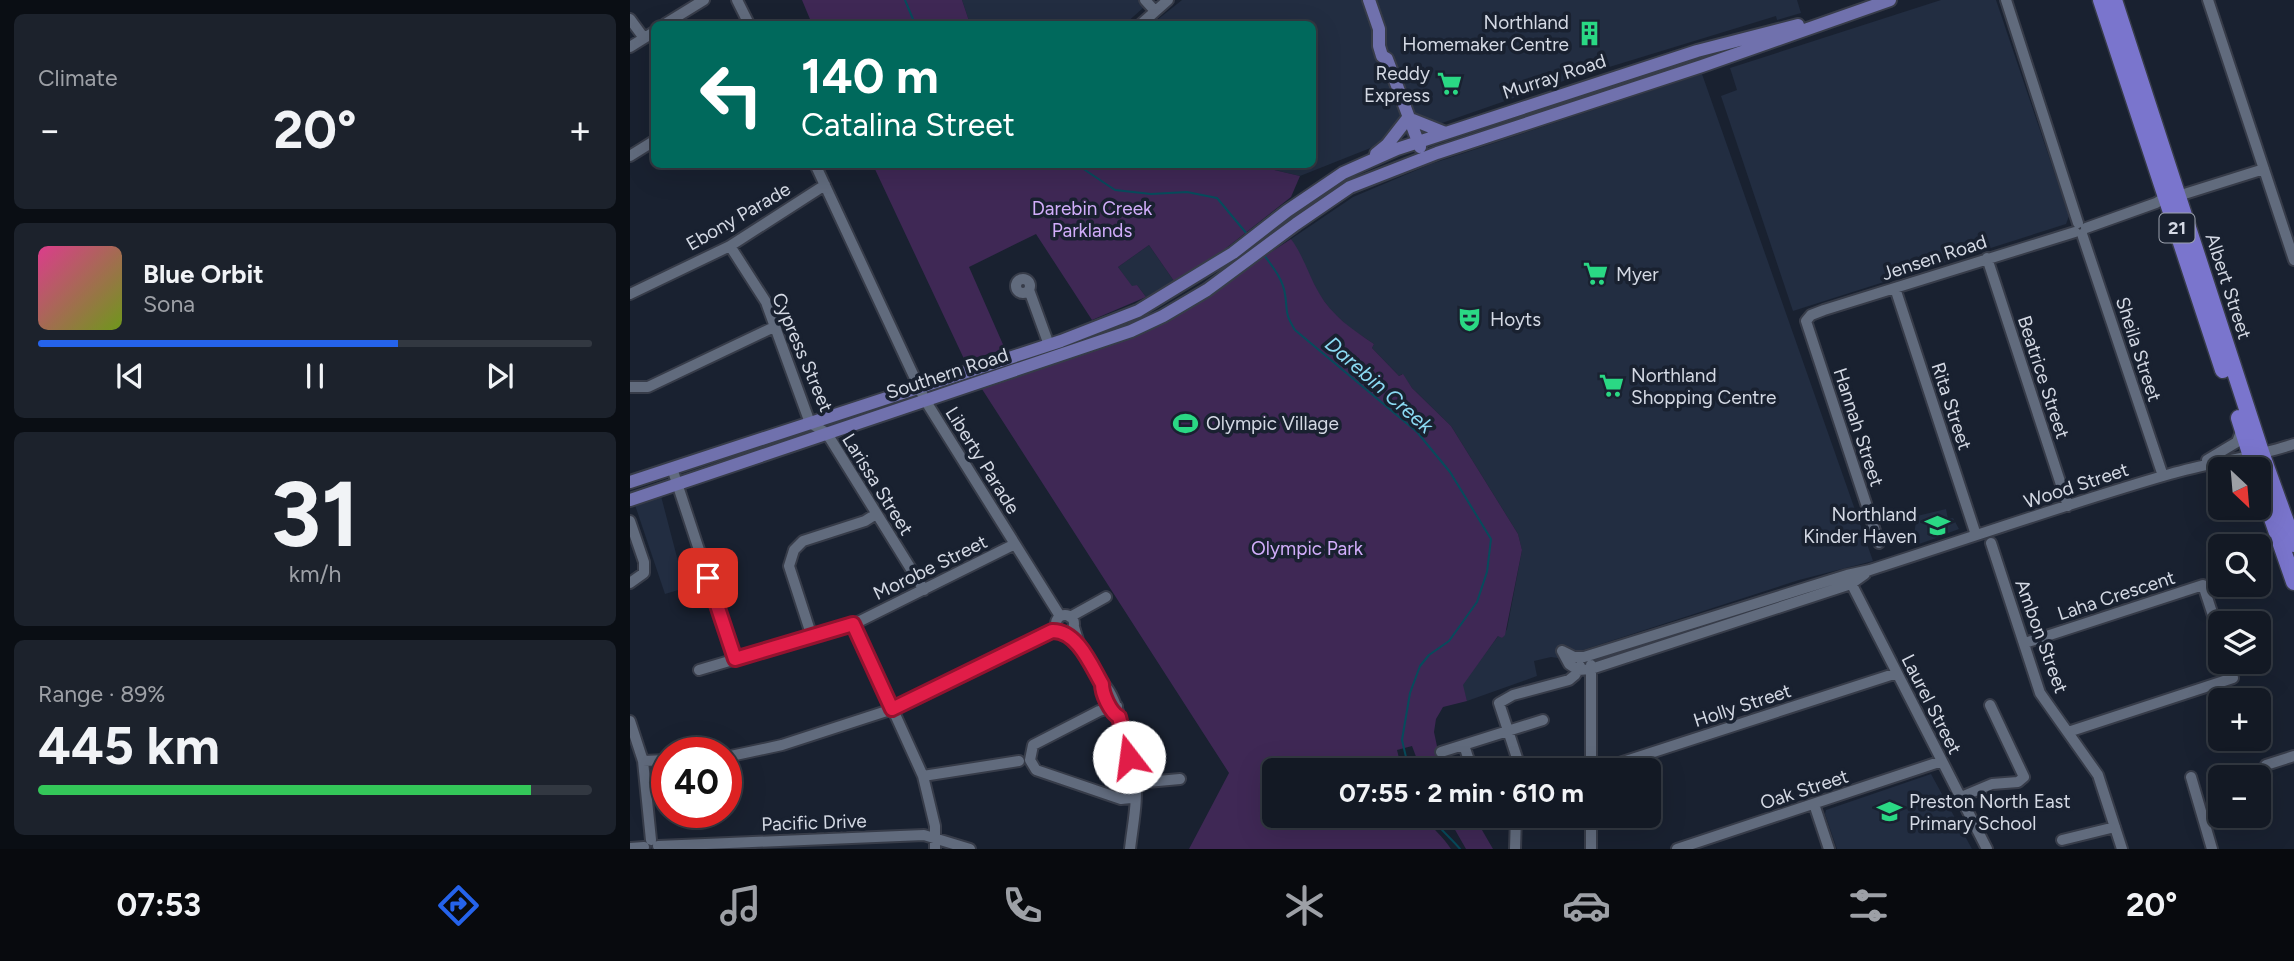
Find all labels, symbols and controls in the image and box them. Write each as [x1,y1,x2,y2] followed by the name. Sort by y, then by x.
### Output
[1402,11,1569,56] place label: Northland Homemaker Centre
[1575,19,1603,47] building icon: Northland Homemaker Centre
[801,46,939,105] text: 140 m
[686,49,777,140] icon: left
[1499,49,1609,104] street label: Murray Road
[1364,62,1430,107] place label: Reddy Express
[38,64,117,92] text: Climate
[1436,70,1464,98] supermarket icon: Reddy Express
[273,99,357,161] text: 20°
[801,106,1015,144] text: Catalina Street
[38,107,62,153] text: −
[568,107,592,153] text: +
[682,177,795,256] street label: Ebony Parade
[1032,197,1153,242] park label: Darebin Creek Parklands
[2160,213,2194,242] road number: 21
[1879,230,1990,285] street label: Jensen Road
[2201,230,2256,342] street label: Albert Street
[143,258,264,290] text: Blue Orbit
[1582,260,1610,288] supermarket icon: Myer
[1616,263,1659,286] place label: Myer
[767,289,838,415] street label: Cypress Street
[143,290,195,318] text: Sona
[2111,294,2166,404] street label: Sheila Street
[1456,305,1484,333] theatre icon: Hoyts
[1490,308,1541,331] place label: Hoyts
[2013,313,2074,442] street label: Beatrice Street
[1320,331,1439,439] water label: Darebin Creek
[883,343,1011,404] street label: Southern Road
[111,357,149,395] icon: previous
[296,357,334,395] icon: pause
[481,357,519,395] icon: next
[1927,359,1977,453] street label: Rita Street
[1631,364,1776,409] place label: Northland Shopping Centre
[1829,365,1889,489] street label: Hannah Street
[1597,372,1625,400] supermarket icon: Northland Shopping Centre
[940,402,1025,518] street label: Liberty Parade
[1172,409,1200,437] sports icon: Olympic Village
[1206,412,1339,435] place label: Olympic Village
[837,429,918,539] street label: Larissa Street
[2208,457,2272,520] north arrow
[2208,457,2271,828] map controls
[2021,458,2131,513] street label: Wood Street
[271,460,360,569] text: 31
[1803,503,1917,548] place label: Northland Kinder Haven
[1923,511,1951,539] school or university icon: Northland Kinder Haven
[869,530,991,605] street label: Morobe Street
[2208,534,2271,597] button: search
[1251,537,1364,560] park label: Olympic Park
[678,548,738,608] pin
[689,559,727,597] icon: arrive
[289,560,341,588] text: km/h
[2054,566,2178,625] street label: Laha Crescent
[2010,576,2073,696] street label: Ambon Street
[2208,611,2271,674] button: layers
[1897,650,1967,758] street label: Laurel Street
[1690,679,1794,732] street label: Holly Street
[38,680,165,708] text: Range · 89%
[2208,688,2271,751] button: +
[38,715,220,777] text: 445 km
[1092,720,1166,794] position arrow
[651,737,742,828] speed limit sign: 40
[1757,764,1851,815] street label: Oak Street
[2208,765,2271,828] button: −
[1339,777,1584,809] text: 07:55 · 2 min · 610 m
[1909,790,2071,835] place label: Preston North East Primary School
[1875,798,1903,826] school or university icon: Preston North East Primary School
[761,809,867,836] street label: Pacific Drive
[434,881,483,930] icon: directions
[716,881,765,930] icon: music
[998,881,1047,930] icon: phone
[1280,881,1329,930] icon: climate
[1562,881,1611,930] icon: car
[1844,881,1893,930] icon: filters
[117,886,201,924] text: 07:53
[2126,886,2177,924] text: 20°

